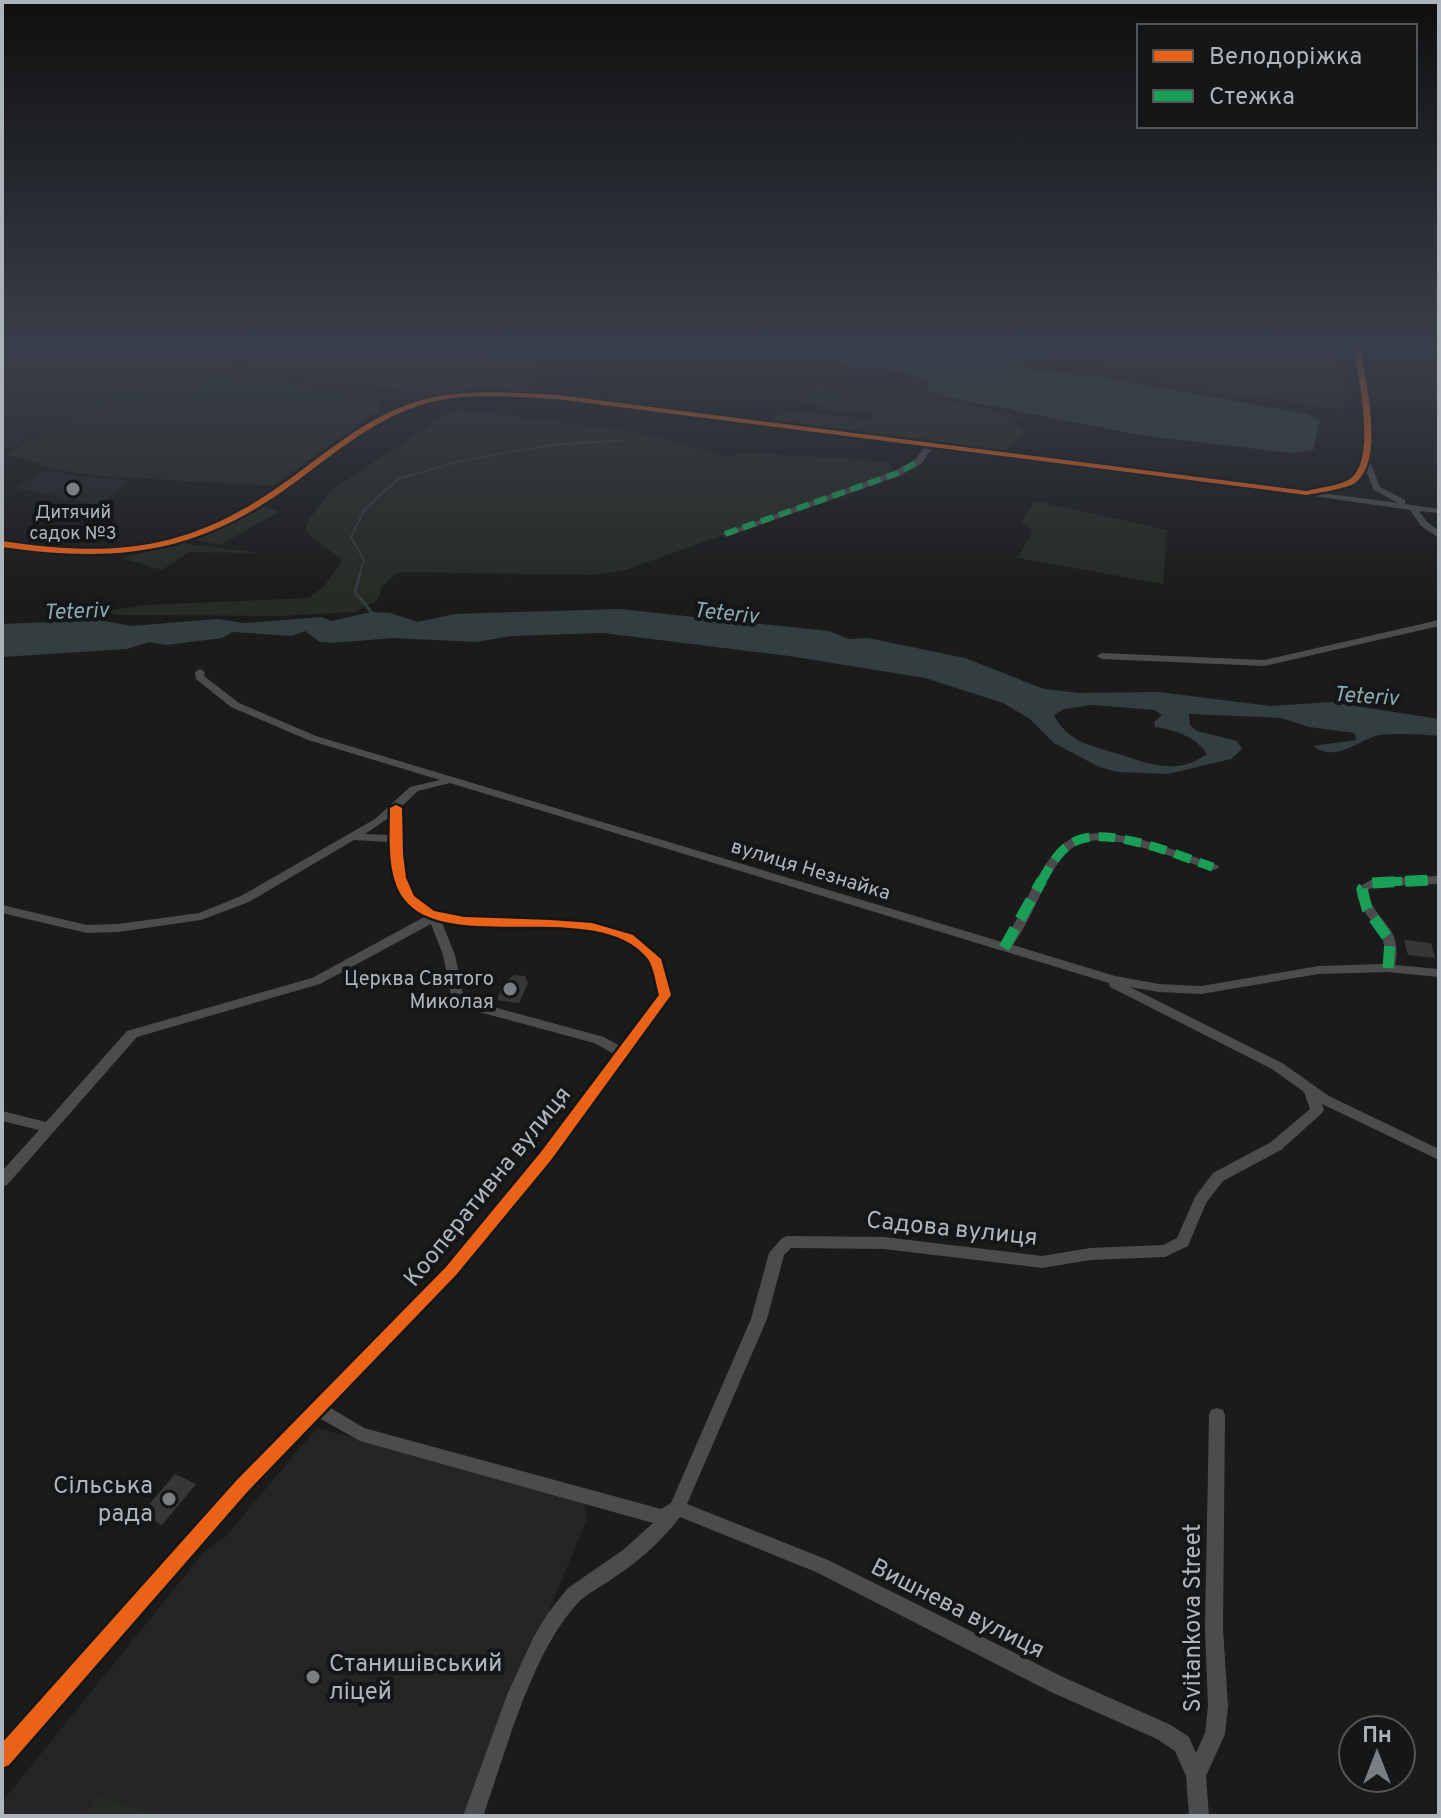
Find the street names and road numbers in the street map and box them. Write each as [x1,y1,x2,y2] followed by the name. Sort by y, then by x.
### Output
[727,834,893,908] street label: вулиця Незнайка
[398,1081,579,1294] street label: Кооперативна вулиця
[865,1206,1039,1254] street label: Садова вулиця
[1179,1523,1209,1713] street label: Svitankova Street
[865,1553,1049,1667] street label: Вишнева вулиця

